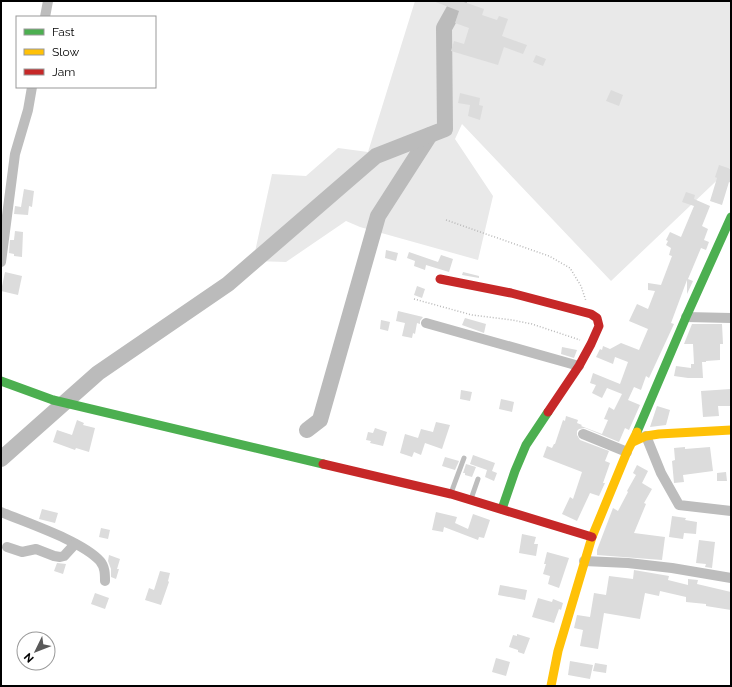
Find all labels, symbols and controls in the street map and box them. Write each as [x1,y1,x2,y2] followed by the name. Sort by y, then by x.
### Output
[16,16,156,88] legend
[52,25,75,39] text: Fast
[52,45,79,59] text: Slow
[52,65,75,79] text: Jam
[16,631,56,671] north arrow
[21,650,37,665] text: N

